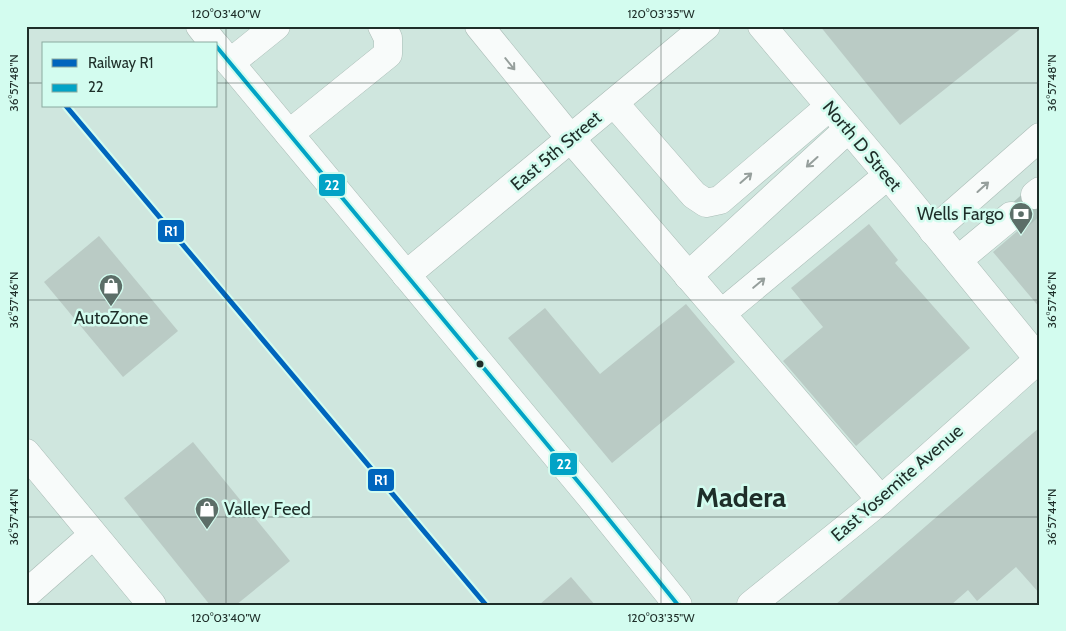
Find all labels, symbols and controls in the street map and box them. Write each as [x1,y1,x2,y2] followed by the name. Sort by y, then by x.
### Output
[191,6,261,21] text: 120°03'40"W
[627,6,695,21] text: 120°03'35"W
[42,42,218,108] legend
[6,54,21,112] text: 36°57'48"N
[88,54,153,72] text: Railway R1
[1044,54,1059,112] text: 36°57'48"N
[505,57,516,70] one-way arrow
[88,78,104,96] text: 22
[818,96,906,196] street label: North D Street
[506,107,606,195] street label: East 5th Street
[806,156,819,168] one-way arrow
[740,172,753,184] one-way arrow
[318,173,346,197] line badge: 22
[325,176,339,194] text: 22
[976,182,989,193] one-way arrow
[1008,201,1034,235] bank icon: Wells Fargo
[917,203,1004,225] place label: Wells Fargo
[157,219,185,243] line badge: R1
[164,222,178,240] text: R1
[6,271,21,329] text: 36°57'46"N
[1044,271,1059,329] text: 36°57'46"N
[98,273,124,307] shop icon: AutoZone
[752,277,765,288] one-way arrow
[74,307,148,329] place label: AutoZone
[475,359,485,369] unlabelled marker
[827,420,967,546] street label: East Yosemite Avenue
[549,452,578,476] line badge: 22
[557,455,571,473] text: 22
[367,468,395,492] line badge: R1
[374,471,388,489] text: R1
[696,480,786,514] district label: Madera
[6,488,21,546] text: 36°57'44"N
[1044,488,1059,546] text: 36°57'44"N
[194,496,220,530] shop icon: Valley Feed
[224,498,311,520] place label: Valley Feed
[191,610,261,625] text: 120°03'40"W
[627,610,695,625] text: 120°03'35"W

